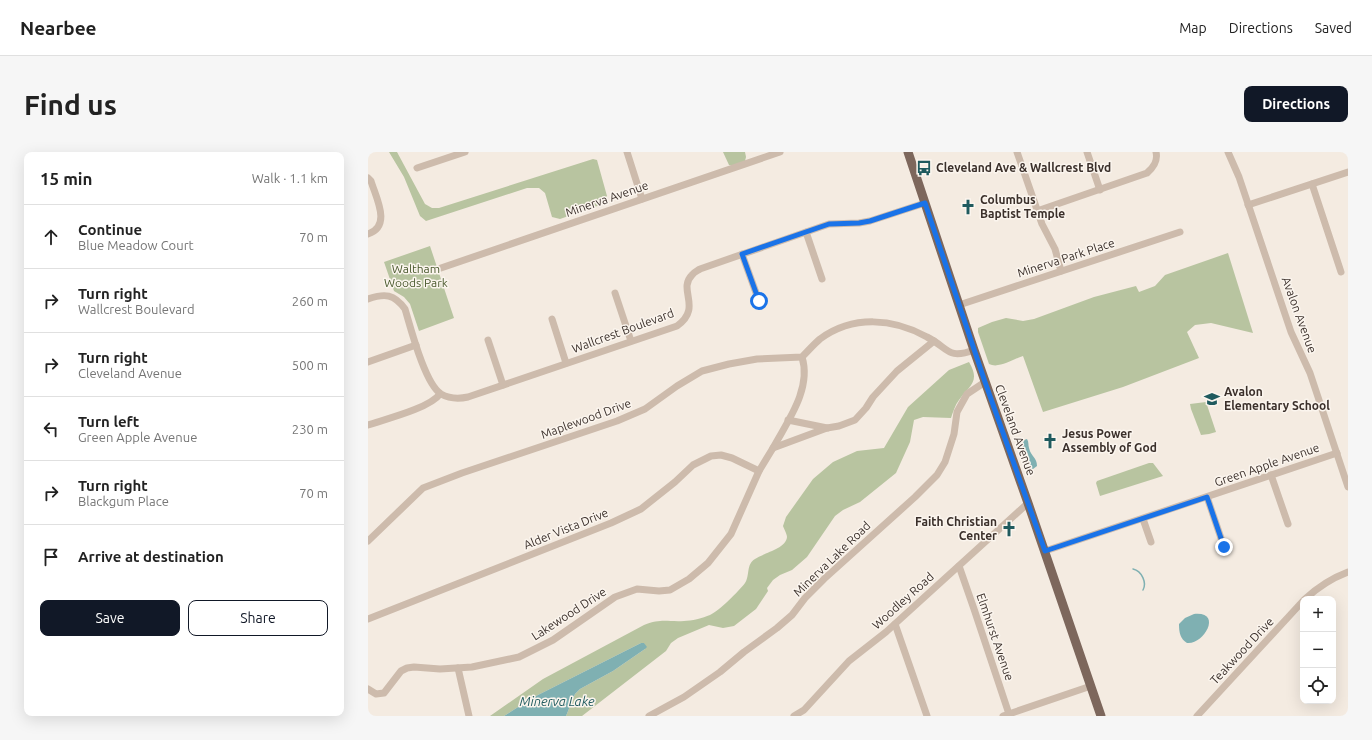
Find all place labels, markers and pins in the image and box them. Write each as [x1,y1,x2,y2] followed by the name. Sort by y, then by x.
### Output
[915,159,933,177] bus stop icon: Cleveland Ave & Wallcrest Blvd
[936,161,1111,174] place label: Cleveland Ave & Wallcrest Blvd
[980,193,1065,220] place label: Columbus Baptist Temple
[959,198,977,216] church icon: Columbus Baptist Temple
[1224,385,1330,412] place label: Avalon Elementary School
[1203,390,1221,408] school or university icon: Avalon Elementary School
[1062,427,1157,454] place label: Jesus Power Assembly of God
[1041,432,1059,450] church icon: Jesus Power Assembly of God
[915,515,997,542] place label: Faith Christian Center
[1000,520,1018,538] church icon: Faith Christian Center

